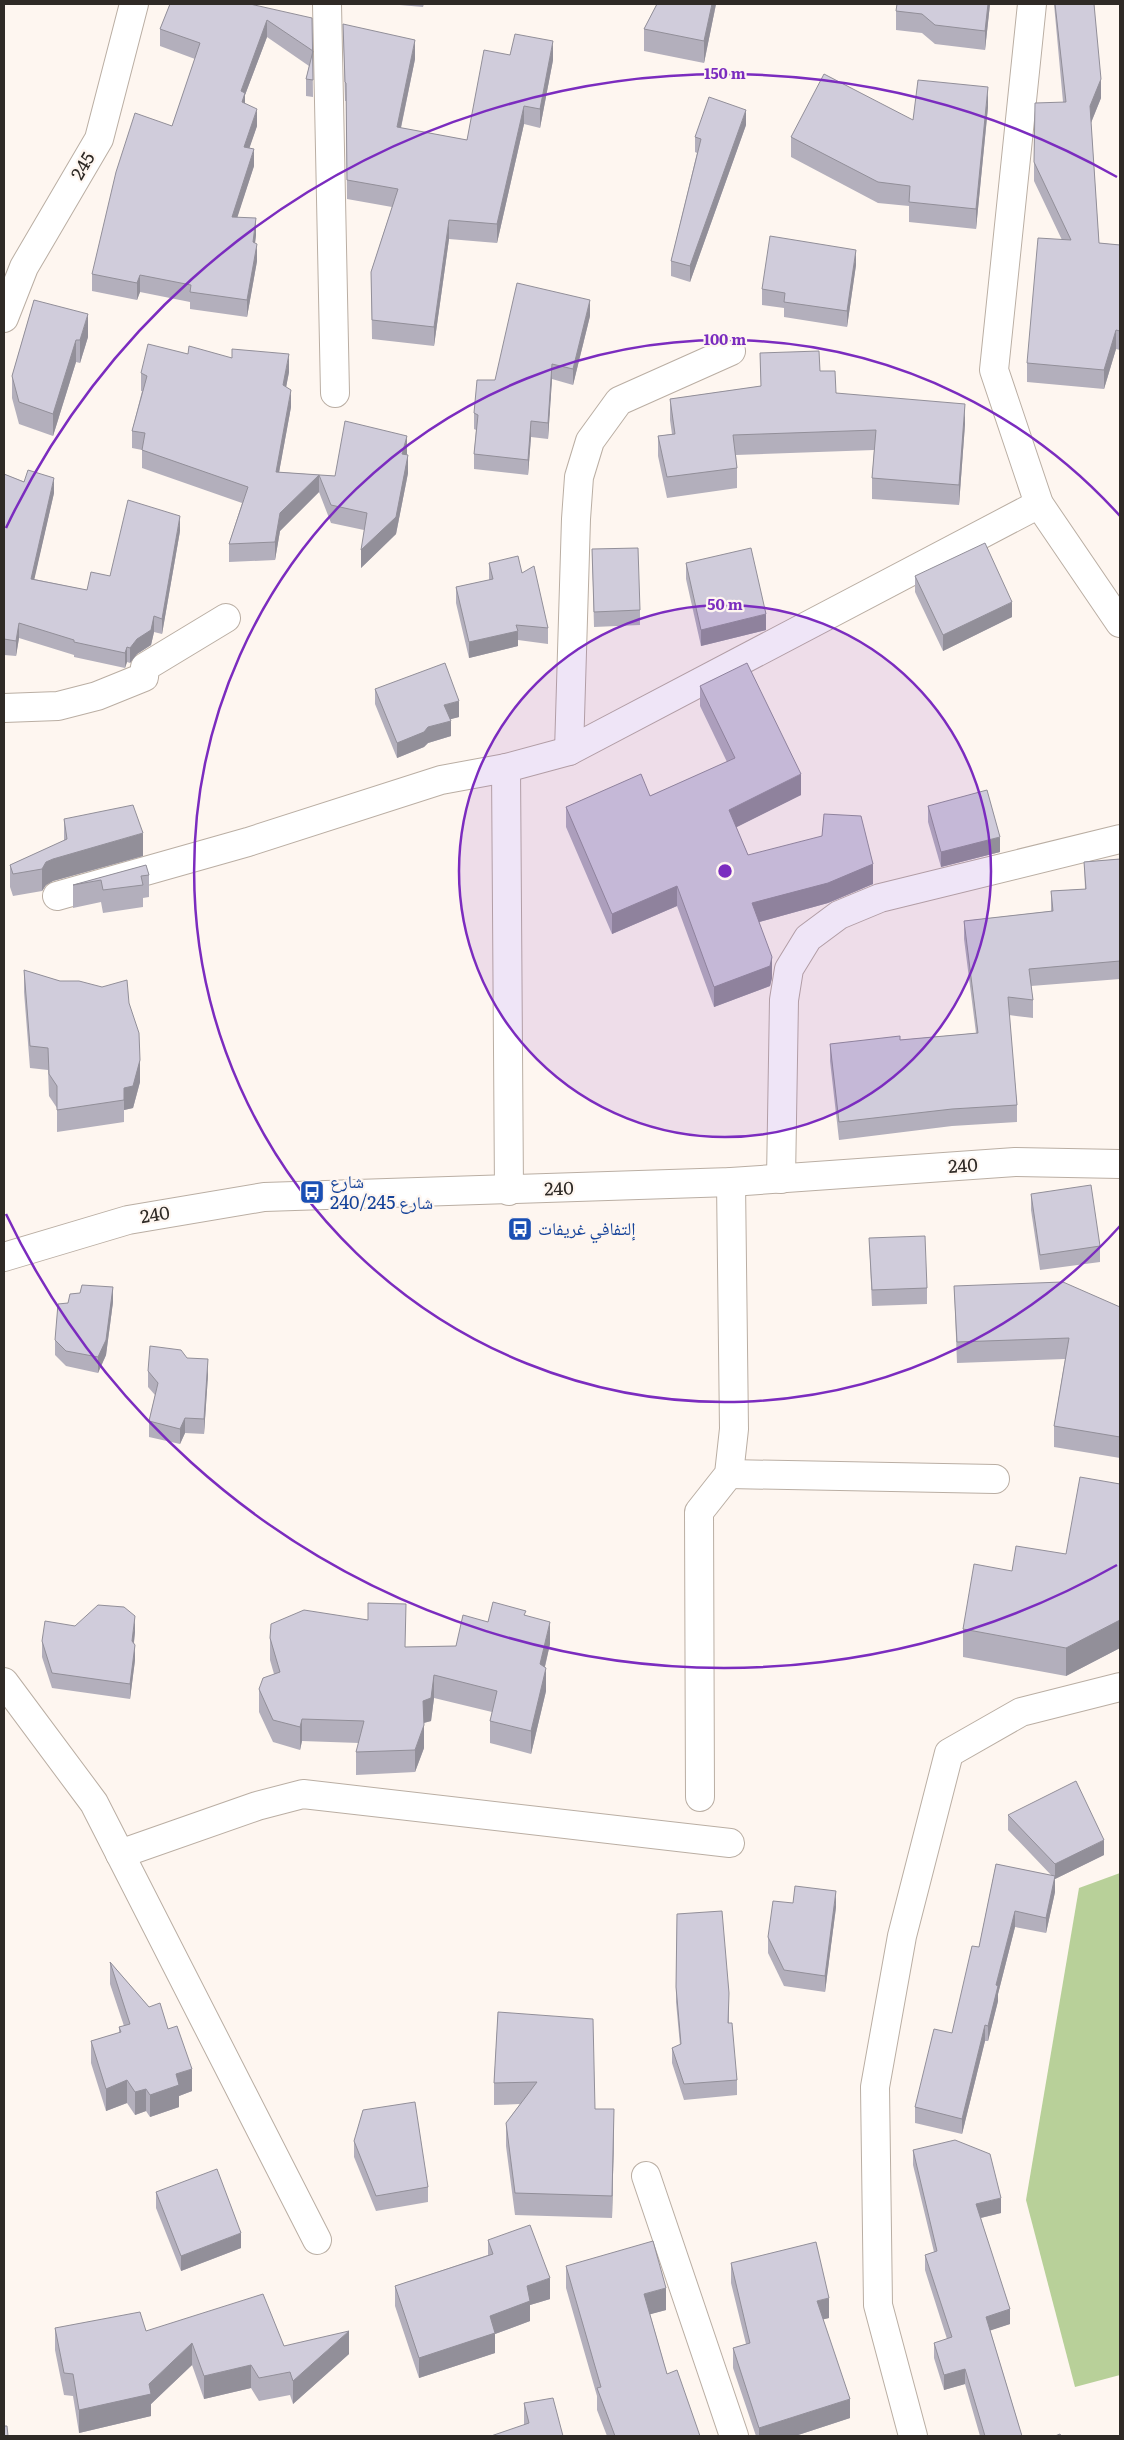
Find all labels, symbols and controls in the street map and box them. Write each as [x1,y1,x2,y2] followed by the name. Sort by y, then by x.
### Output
[704,61,746,84] text: 150 m
[63,146,100,184] street label: 245
[704,327,746,350] text: 100 m
[707,592,743,615] text: 50 m
[716,862,734,880] centre of rings
[947,1150,979,1179] street label: 240
[330,1167,433,1215] place label: شارع 240/شارع 245
[544,1173,574,1202] street label: 240
[299,1179,325,1205] bus stop icon: شارع 240/شارع 245
[138,1198,171,1229] street label: 240
[538,1214,636,1244] place label: إلتفافي غريفات
[507,1216,533,1242] bus stop icon: إلتفافي غريفات

